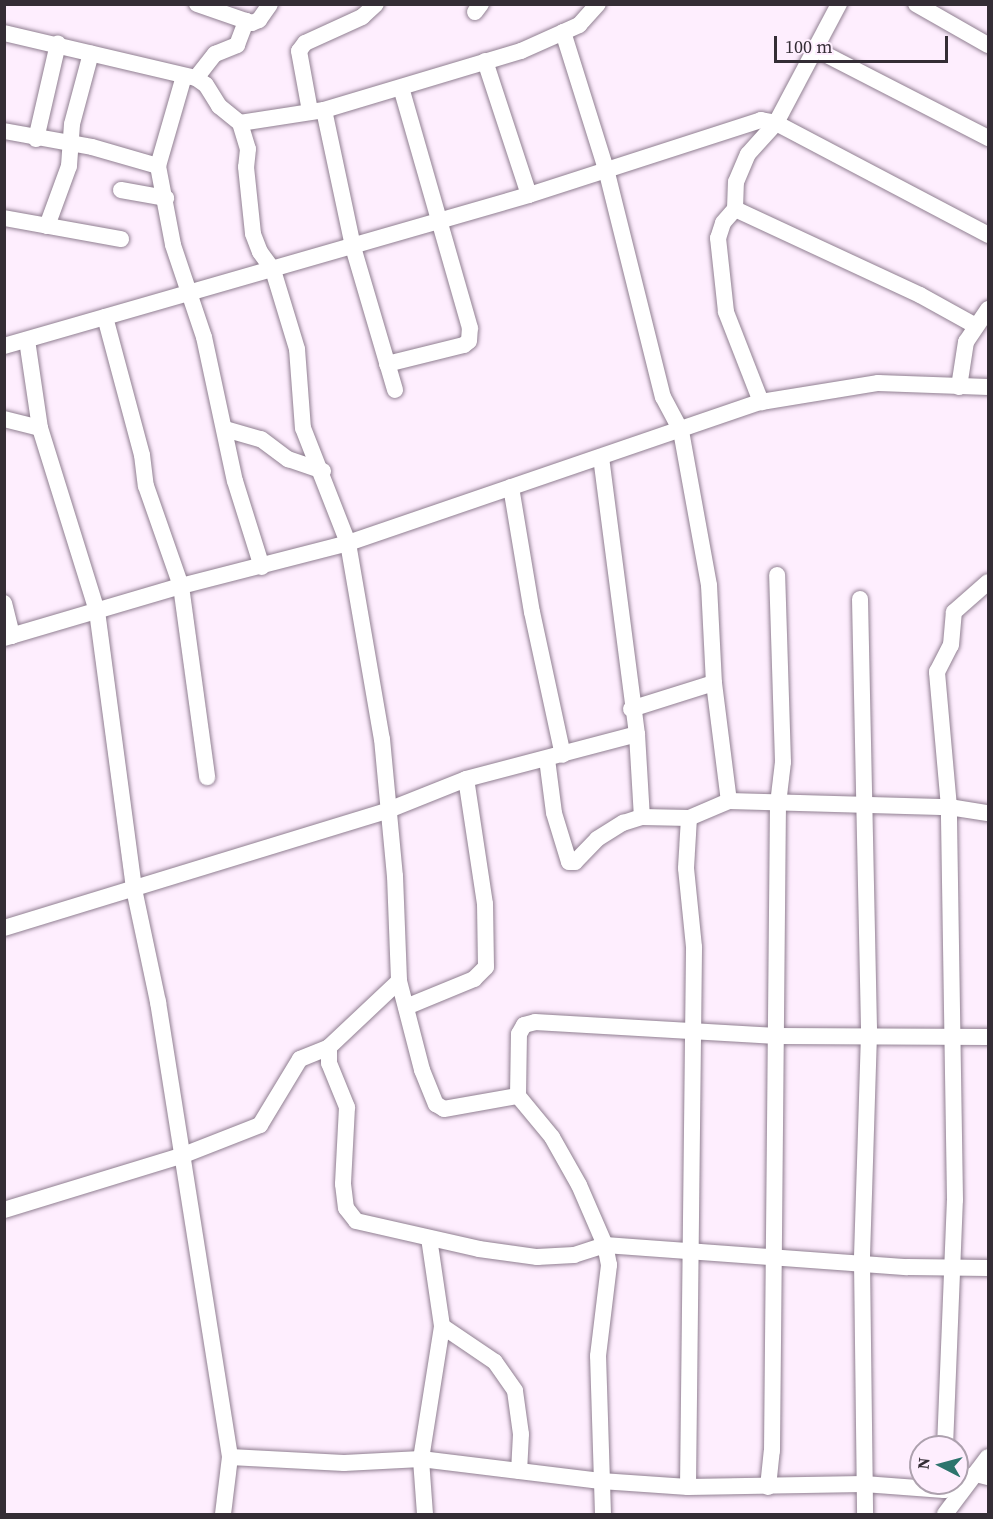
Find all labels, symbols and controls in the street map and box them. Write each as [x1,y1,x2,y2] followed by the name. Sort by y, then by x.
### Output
[777,24,951,62] scale bar
[785,34,832,59] text: 100 m
[909,1435,969,1495] north arrow
[912,1456,935,1470] text: N

